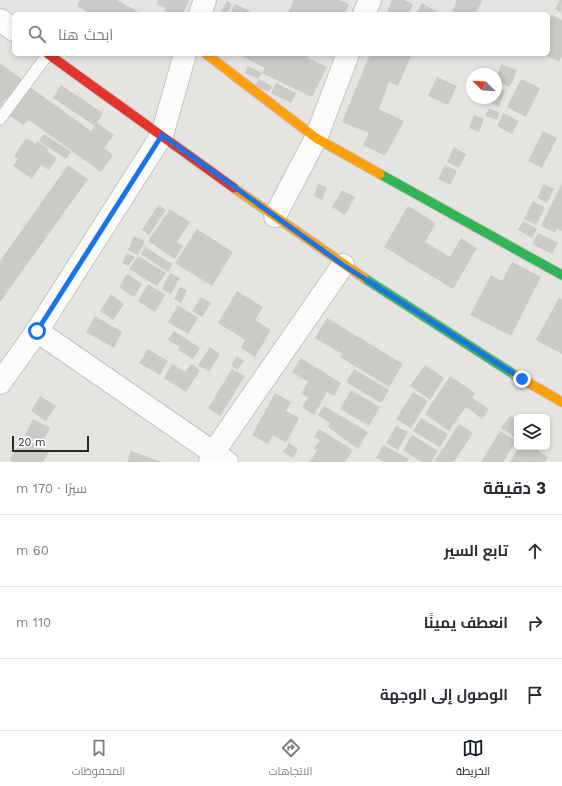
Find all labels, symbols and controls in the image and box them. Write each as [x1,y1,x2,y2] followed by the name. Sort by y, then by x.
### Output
[12,12,550,56] search box
[26,23,48,45] icon: search
[58,26,113,44] text: ابحث هنا
[466,68,502,104] north arrow
[28,322,46,340] route start
[513,370,531,388] route end
[514,414,550,450] map controls
[514,414,550,450] button: layers
[12,434,89,453] scale bar
[18,436,46,449] text: 20 m
[483,478,546,498] text: 3 دقيقة
[16,481,87,496] text: سيرًا · 170 m
[524,540,546,562] icon: ahead
[444,542,508,560] text: تابع السير
[16,543,49,558] text: 60 m
[524,612,546,634] icon: right
[424,614,508,632] text: انعطف يمينًا
[16,615,51,630] text: 110 m
[524,684,546,706] icon: arrive
[380,686,508,704] text: الوصول إلى الوجهة
[72,737,125,781] tab: المحفوظات
[269,737,312,781] tab: الاتجاهات
[456,737,490,781] tab: الخريطة

